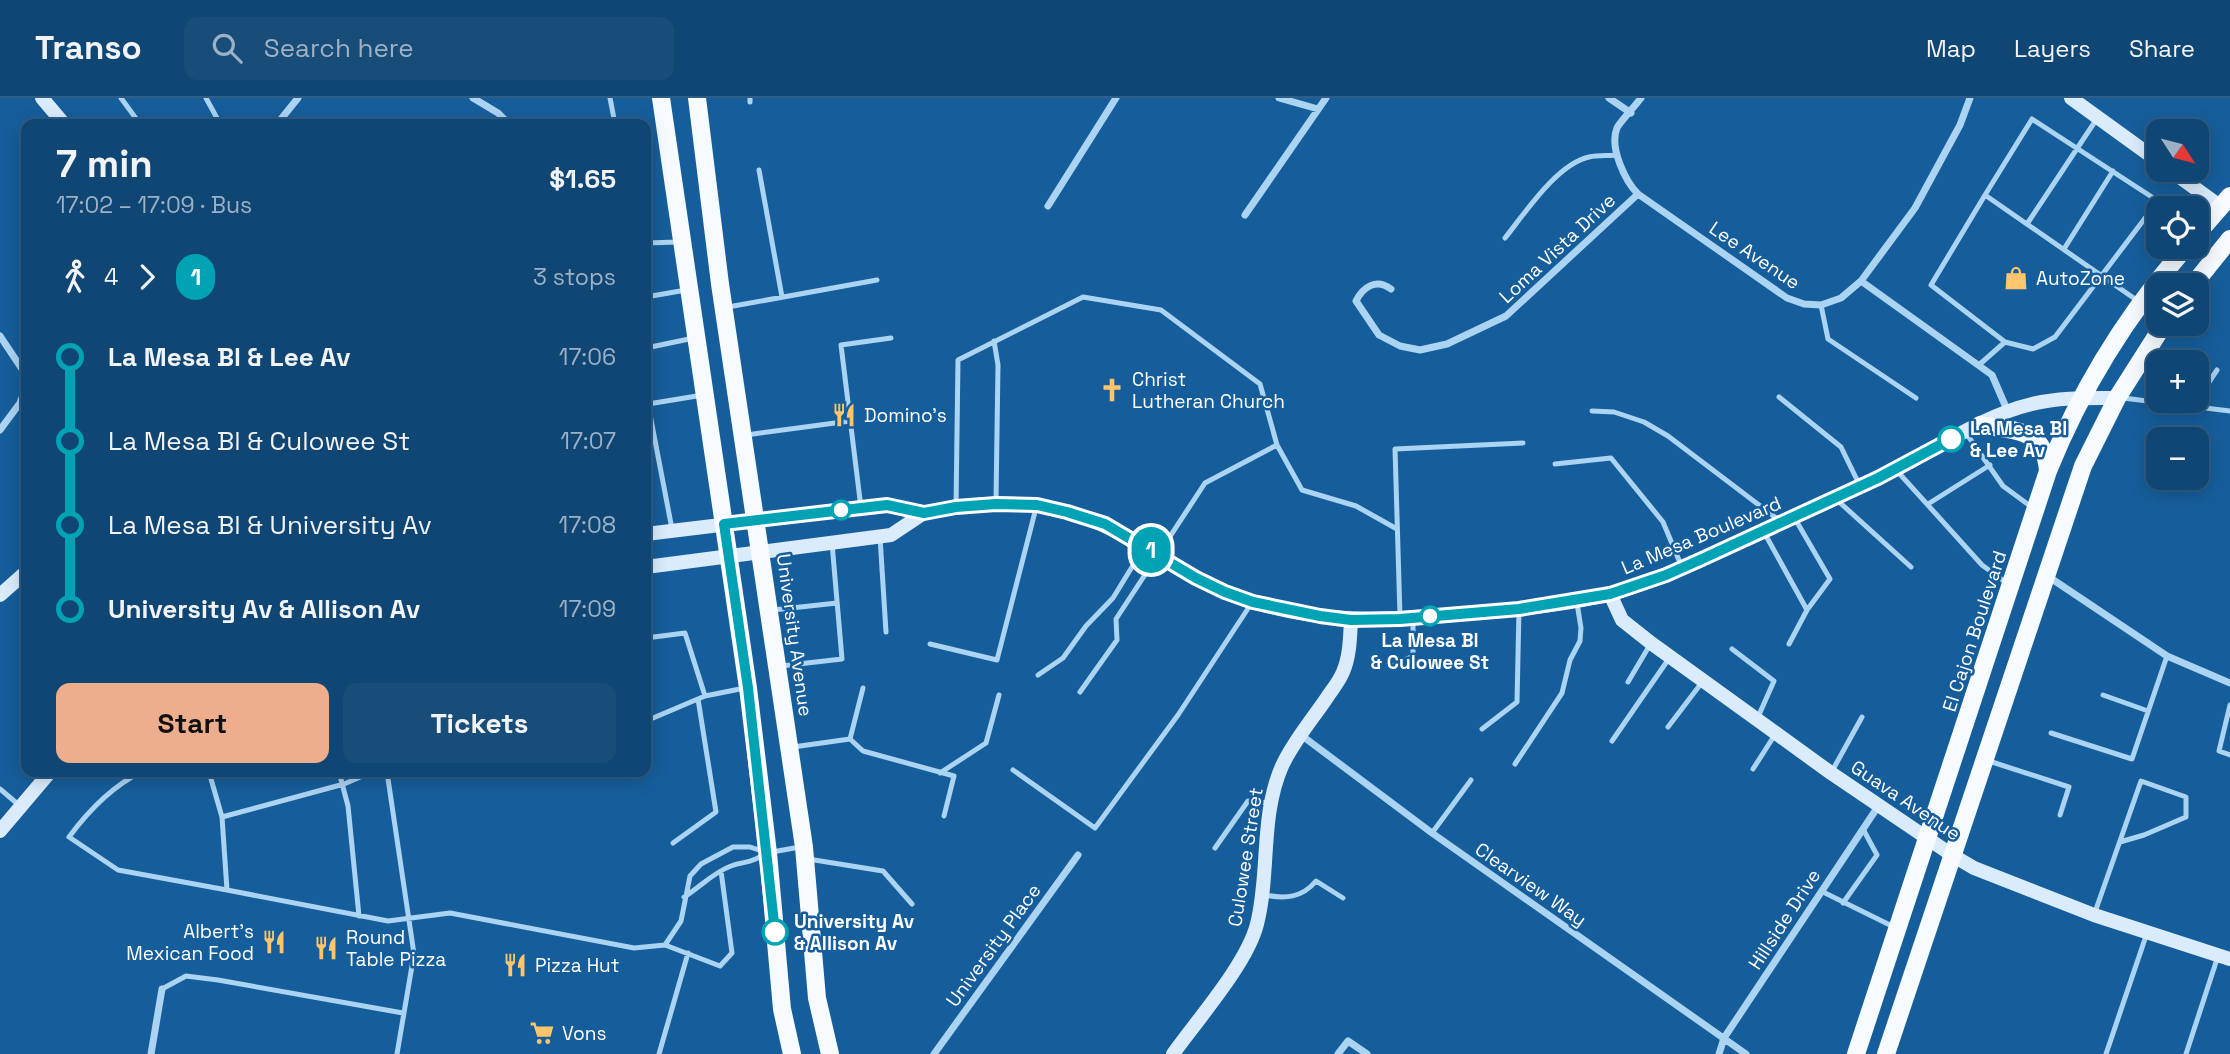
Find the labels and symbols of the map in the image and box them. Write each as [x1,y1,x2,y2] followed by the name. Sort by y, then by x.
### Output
[2146,119,2208,182] north arrow
[1494,188,1621,309] street label: Loma Vista Drive
[1704,216,1805,295] street label: Lee Avenue
[2002,264,2030,292] shop icon: AutoZone
[2036,266,2125,291] place label: AutoZone
[1132,367,1285,414] place label: Christ Lutheran Church
[1098,376,1126,404] church icon: Christ Lutheran Church
[830,401,858,429] restaurant icon: Domino's
[864,403,947,428] place label: Domino's
[1970,416,2067,463] place label: La Mesa Bl & Lee Av
[1938,426,1964,452] marker: La Mesa Bl & Lee Av
[1618,491,1785,580] street label: La Mesa Boulevard
[831,500,851,520] unlabelled marker
[1128,527,1174,573] line badge: 1
[1937,548,2012,715] street label: El Cajon Boulevard
[771,552,818,718] street label: University Avenue
[1420,606,1440,626] marker: La Mesa Bl & Culowee St
[1371,628,1489,675] place label: La Mesa Bl & Culowee St
[1846,754,1965,846] street label: Guava Avenue
[1222,786,1269,928] street label: Culowee Street
[1470,837,1591,932] street label: Clearview Way
[1743,864,1826,974] street label: Hillside Drive
[940,879,1047,1012] street label: University Place
[794,909,915,956] place label: University Av & Allison Av
[126,919,254,966] place label: Albert's Mexican Food
[762,919,788,945] marker: University Av & Allison Av
[346,925,446,972] place label: Round Table Pizza
[260,928,288,956] restaurant icon: Albert's Mexican Food
[312,934,340,962] restaurant icon: Round Table Pizza
[501,951,529,979] restaurant icon: Pizza Hut
[535,953,619,978] place label: Pizza Hut
[528,1019,556,1047] supermarket icon: Vons
[562,1021,606,1046] place label: Vons

